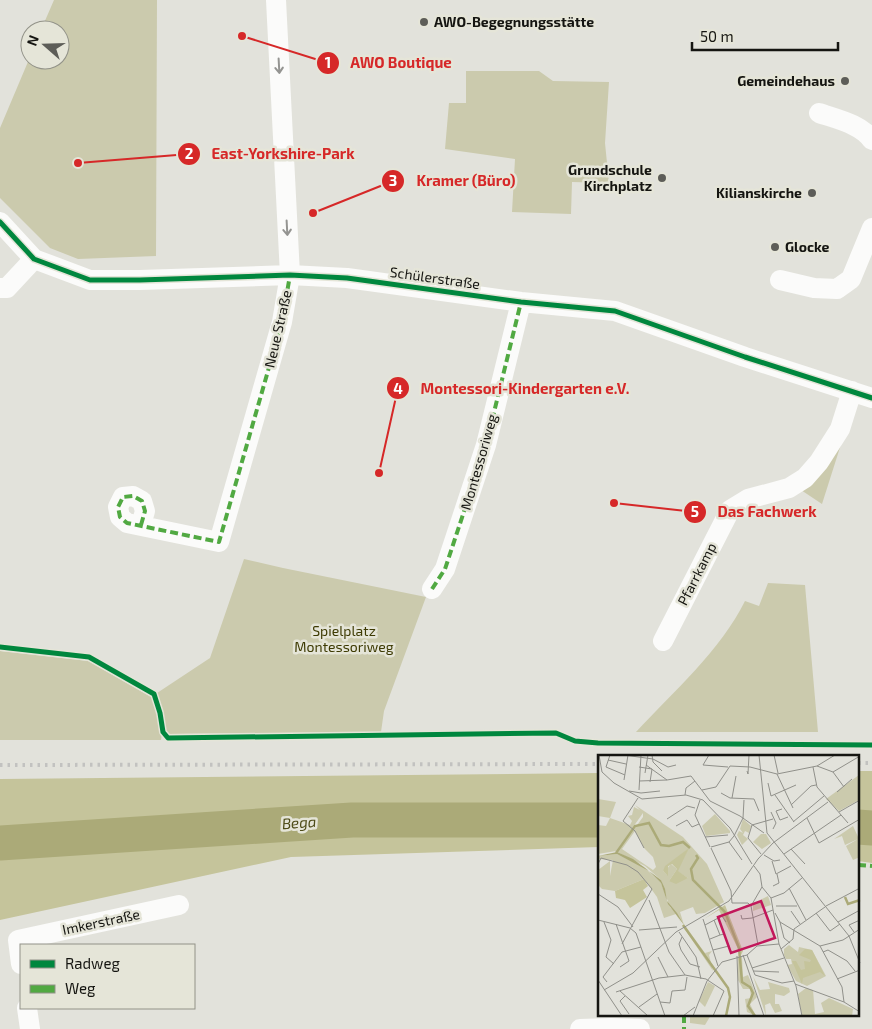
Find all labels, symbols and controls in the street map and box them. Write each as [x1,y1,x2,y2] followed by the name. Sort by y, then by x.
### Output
[434,13,594,30] place label: AWO-Begegnungsstätte
[418,16,430,28] marker: AWO-Begegnungsstätte
[20,20,70,70] north arrow
[692,20,838,52] scale bar
[700,27,734,45] text: 50 m
[23,33,42,48] text: N
[315,48,462,78] callout: AWO Boutique
[325,53,331,71] text: 1
[350,53,452,71] text: AWO Boutique
[275,58,284,74] one-way arrow
[737,72,835,89] place label: Gemeindehaus
[839,75,851,87] marker: Gemeindehaus
[176,139,364,169] callout: East-Yorkshire-Park
[185,144,194,162] text: 2
[211,144,355,162] text: East-Yorkshire-Park
[568,161,652,194] place label: Grundschule Kirchplatz
[381,166,525,196] callout: Kramer (Büro)
[389,171,397,189] text: 3
[416,171,516,189] text: Kramer (Büro)
[656,172,668,184] marker: Grundschule Kirchplatz
[716,184,802,201] place label: Kilianskirche
[806,187,818,199] marker: Kilianskirche
[283,220,292,236] one-way arrow
[785,238,830,255] place label: Glocke
[769,241,781,253] marker: Glocke
[389,263,481,292] street label: Schülerstraße
[260,288,295,369] street label: Neue Straße
[385,373,639,403] callout: Montessori-Kindergarten e.V.
[393,379,403,397] text: 4
[421,379,629,397] text: Montessori-Kindergarten e.V.
[457,412,500,512] street label: Montessoriweg
[683,497,827,527] callout: Das Fachwerk
[691,502,699,520] text: 5
[717,502,817,520] text: Das Fachwerk
[674,540,719,608] street label: Pfarrkamp
[294,622,394,655] park label: Spielplatz Montessoriweg
[598,755,860,1016] inset map
[281,812,317,832] water label: Bega
[61,905,141,938] street label: Imkerstraße
[20,944,195,1009] legend
[65,954,120,972] text: Radweg
[65,979,96,997] text: Weg

